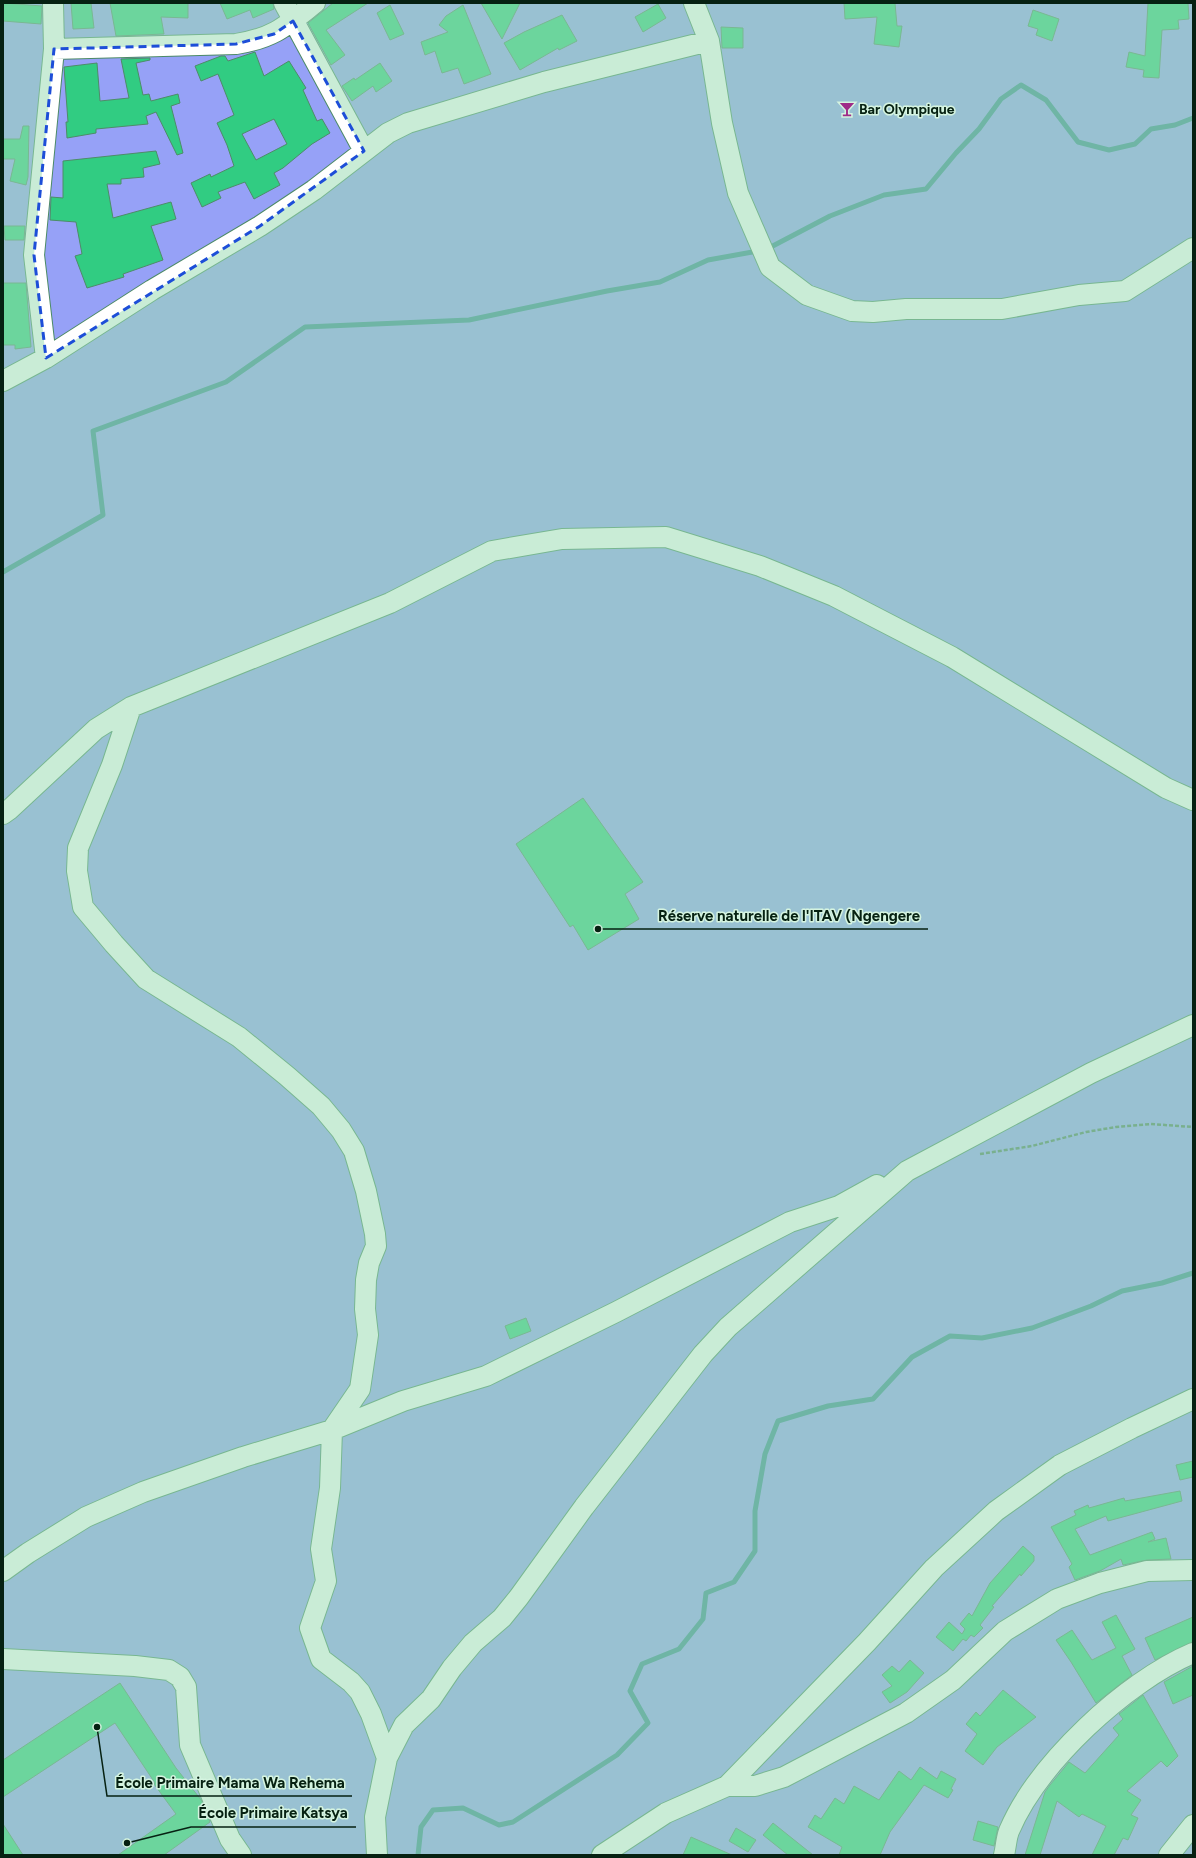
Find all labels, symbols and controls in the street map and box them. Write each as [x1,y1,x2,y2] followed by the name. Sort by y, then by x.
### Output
[838,100,856,118] bar icon: Bar Olympique
[859,101,955,118] place label: Bar Olympique
[650,902,928,929] callout: Réserve naturelle de l'ITAV (Ngengere
[658,907,921,925] text: Réserve naturelle de l'ITAV (Ngengere
[107,1769,352,1796] callout: École Primaire Mama Wa Rehema
[115,1774,345,1792] text: École Primaire Mama Wa Rehema
[191,1800,356,1827] callout: École Primaire Katsya
[198,1804,348,1822] text: École Primaire Katsya

